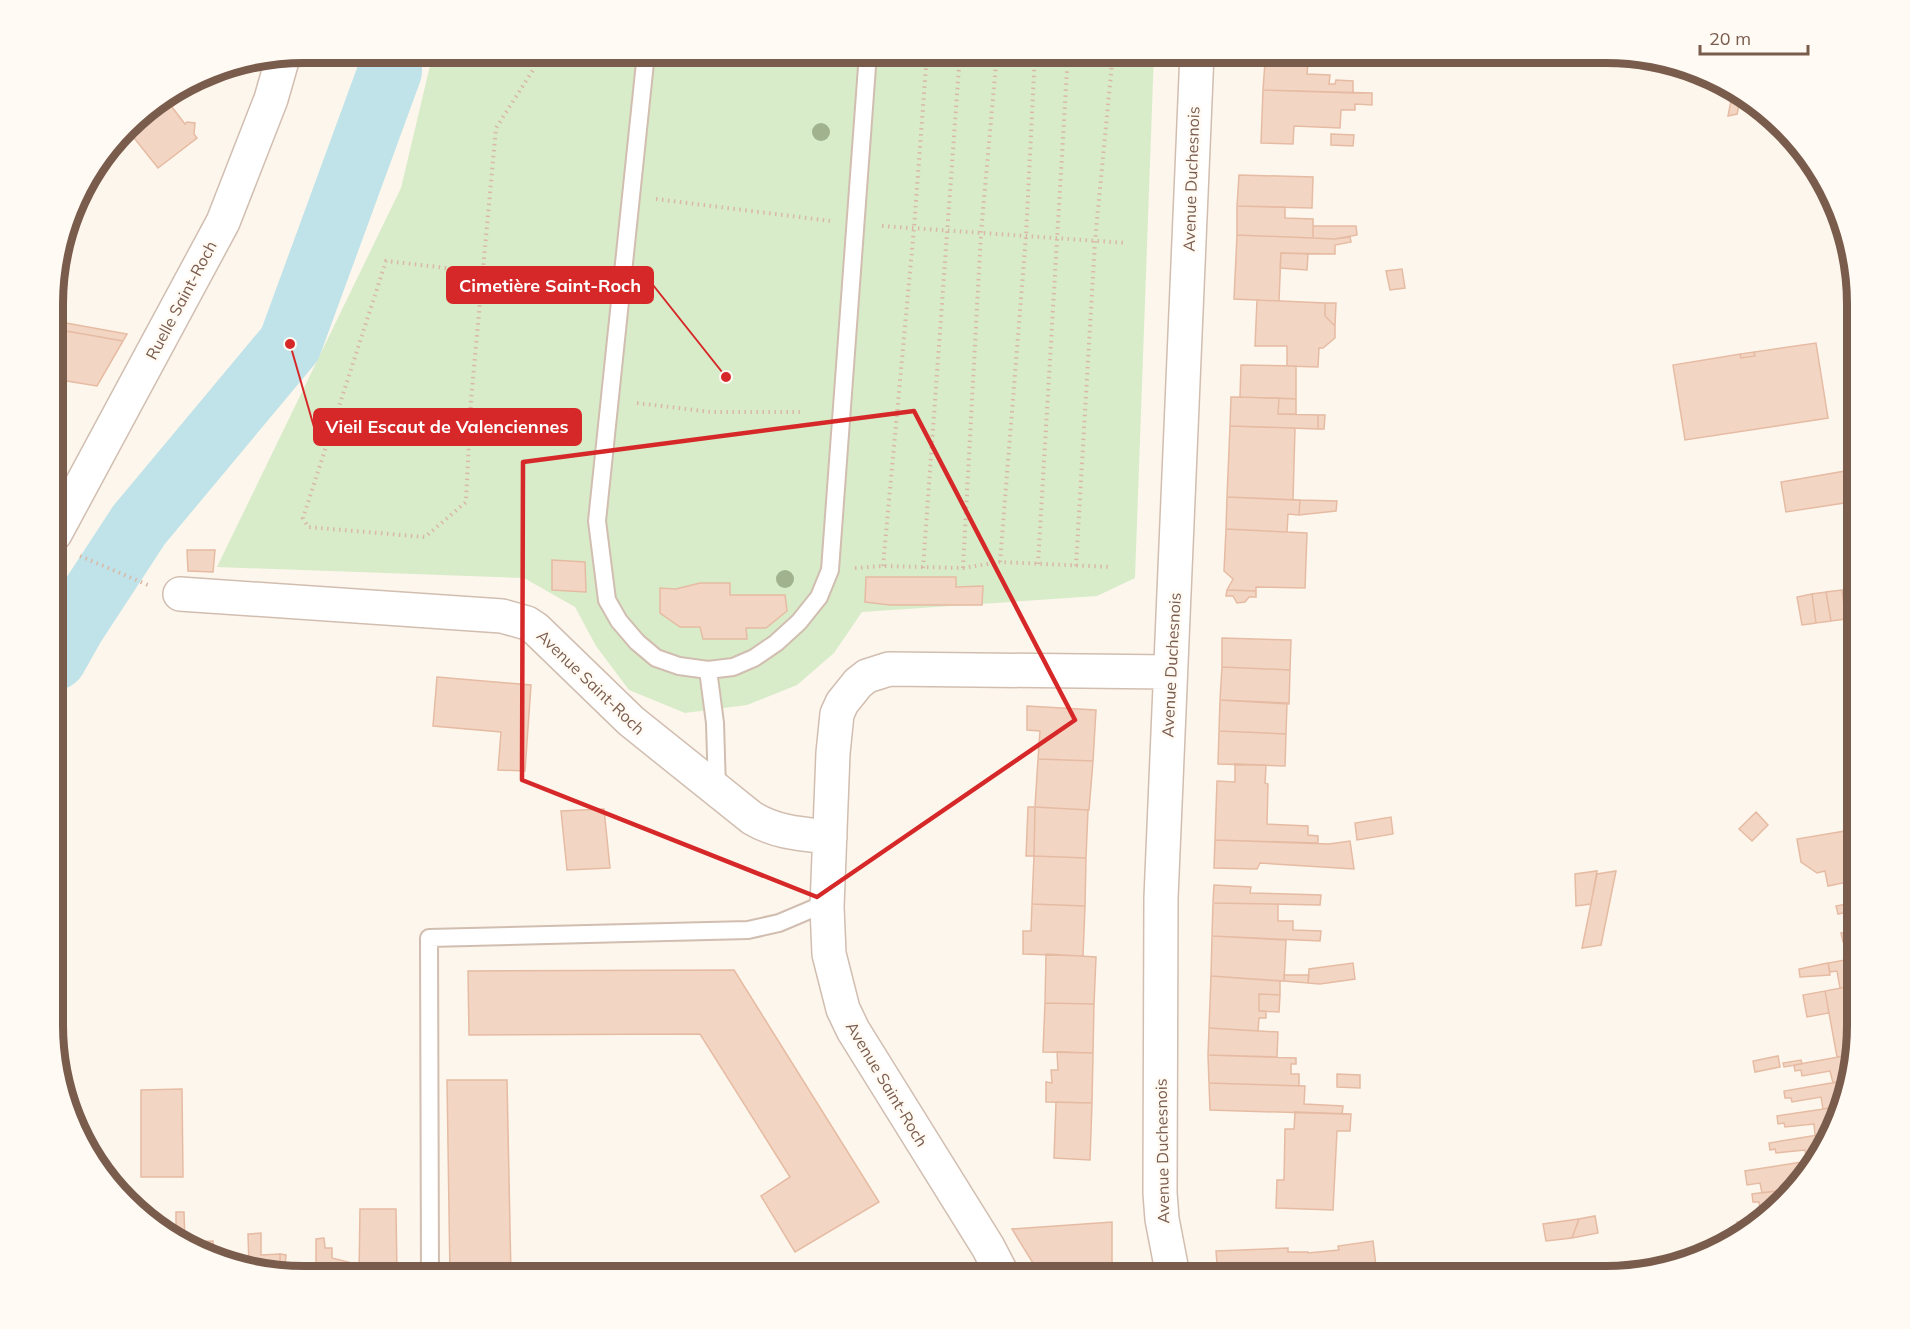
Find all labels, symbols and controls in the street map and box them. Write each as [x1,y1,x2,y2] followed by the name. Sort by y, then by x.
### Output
[1700,18,1808,56] scale bar
[1709,27,1751,50] text: 20 m
[1178,106,1204,252] street label: Avenue Duchesnois
[141,237,221,363] street label: Ruelle Saint-Roch
[447,267,653,303] callout: Cimetière Saint-Roch
[459,274,641,297] text: Cimetière Saint-Roch
[314,409,581,445] callout: Vieil Escaut de Valenciennes
[325,415,568,438] text: Vieil Escaut de Valenciennes
[1157,592,1185,738] street label: Avenue Duchesnois
[533,625,649,739] street label: Avenue Saint-Roch
[842,1018,932,1150] street label: Avenue Saint-Roch
[1151,1078,1173,1224] street label: Avenue Duchesnois

